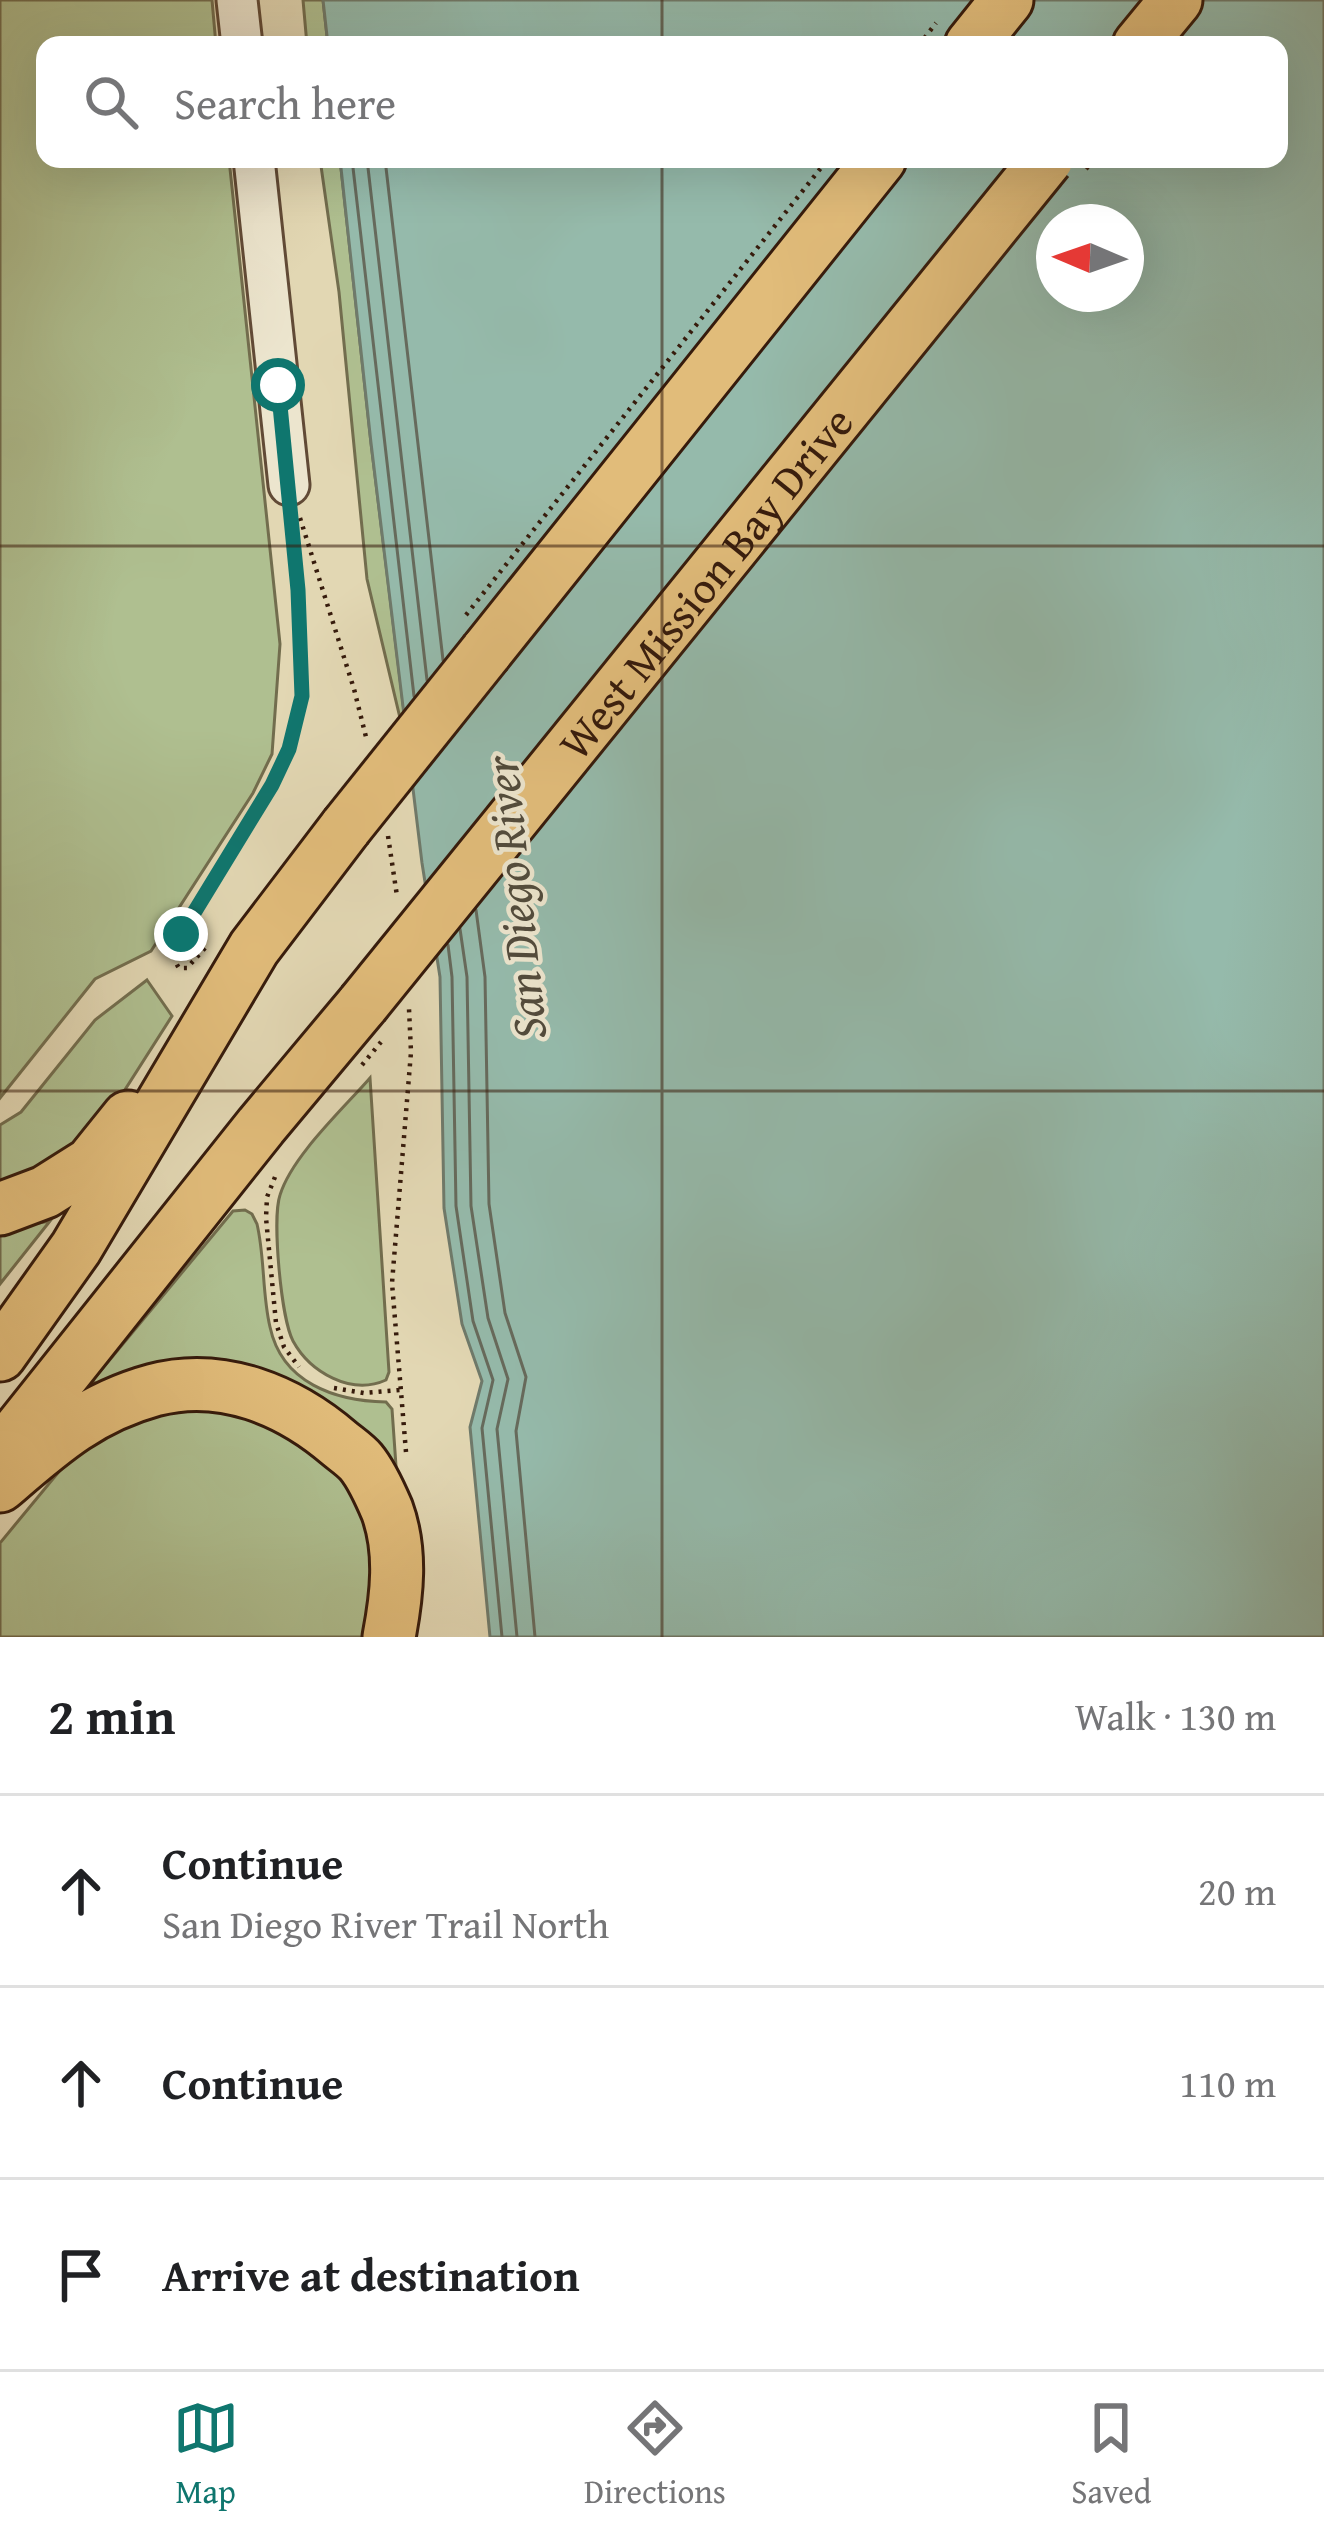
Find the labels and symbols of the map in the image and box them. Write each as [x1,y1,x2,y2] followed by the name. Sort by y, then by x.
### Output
[1036,204,1144,312] north arrow
[251,358,305,412] route start
[542,391,868,772] street label: West Mission Bay Drive
[464,752,564,1043] water label: San Diego River
[154,907,208,961] route end

